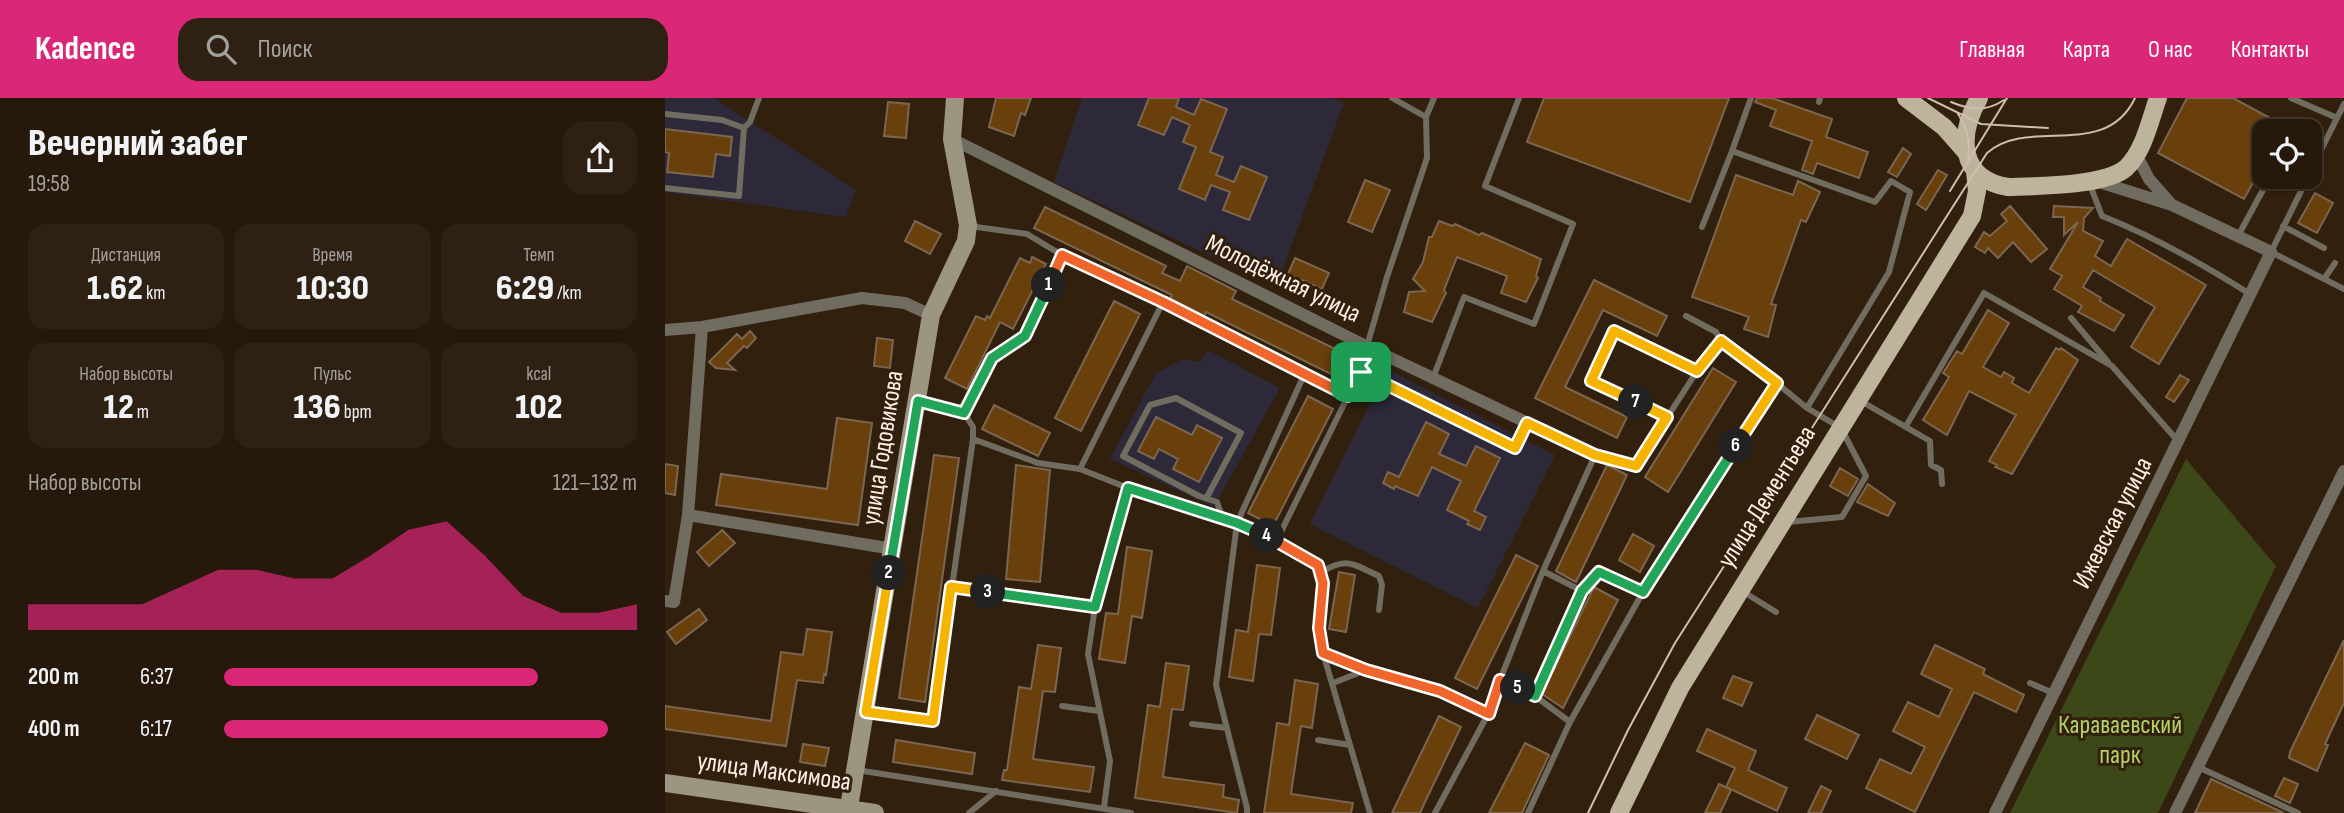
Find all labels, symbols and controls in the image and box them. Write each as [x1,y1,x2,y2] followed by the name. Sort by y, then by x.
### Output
[178,18,668,81] search box
[35,29,136,69] text: Kadence
[202,30,240,68] icon: search
[258,34,312,65] text: Поиск
[1959,35,2025,64] text: Главная
[2063,35,2110,64] text: Карта
[2148,35,2193,64] text: О нас
[2231,35,2309,64] text: Контакты
[2252,119,2322,189] map controls
[2252,119,2322,189] button: locate
[28,121,247,166] text: Вечерний забег
[563,121,637,195] button: share
[28,170,70,198] text: 19:58
[1200,228,1366,330] street label: Молодёжная улица
[91,244,161,267] text: Дистанция
[312,244,353,267] text: Время
[523,244,554,267] text: Темп
[87,267,143,310] text: 1.62
[296,267,369,310] text: 10:30
[496,267,554,310] text: 6:29
[1031,268,1067,302] pin: 1
[1045,273,1052,296] text: 1
[143,282,165,305] text: km
[554,282,582,305] text: /km
[1331,342,1391,402] pin
[1342,353,1380,391] icon: arrive
[79,363,173,386] text: Набор высоты
[313,363,352,386] text: Пульс
[526,363,551,386] text: kcal
[855,369,911,527] street label: улица Годовикова
[1619,384,1653,420] pin: 7
[103,386,134,429] text: 12
[293,386,341,429] text: 136
[515,386,562,429] text: 102
[1631,390,1640,413] text: 7
[134,401,149,424] text: m
[341,401,372,424] text: bpm
[1711,420,1823,574] street label: улица Дементьева
[1719,428,1753,464] pin: 6
[1731,434,1740,457] text: 6
[2067,452,2159,594] street label: Ижевская улица
[28,469,141,497] text: Набор высоты
[553,469,637,497] text: 121–132 m
[1249,518,1285,554] pin: 4
[1262,524,1271,547] text: 4
[871,556,907,590] pin: 2
[884,561,893,584] text: 2
[971,574,1005,610] pin: 3
[983,580,992,603] text: 3
[28,663,79,691] text: 200 m
[140,663,173,691] text: 6:37
[1501,670,1535,706] pin: 5
[1513,676,1522,699] text: 5
[2058,710,2182,771] park label: Караваевский парк
[28,715,79,743] text: 400 m
[140,715,172,743] text: 6:17
[695,746,853,798] street label: улица Максимова

